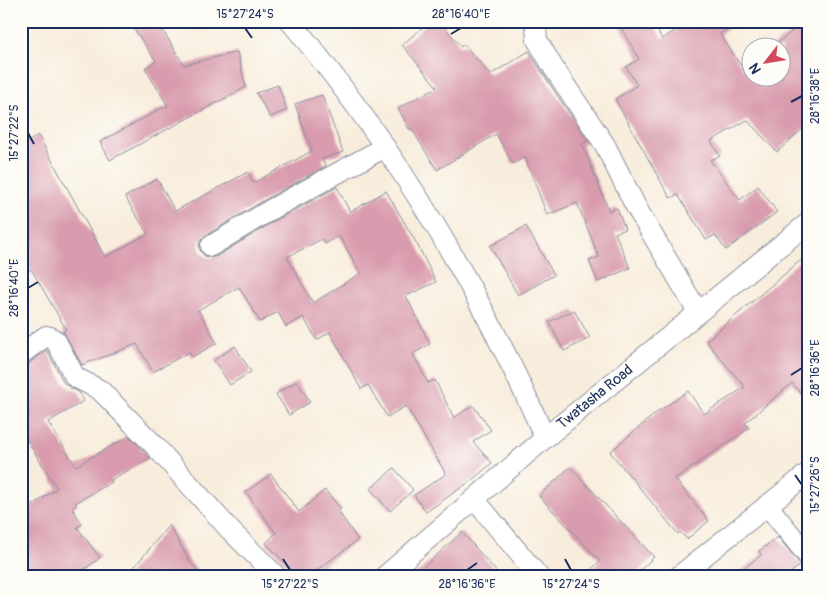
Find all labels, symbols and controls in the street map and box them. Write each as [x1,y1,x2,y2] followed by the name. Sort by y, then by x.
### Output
[216,7,274,22] text: 15°27'24"S
[432,7,490,22] text: 28°16'40"E
[742,38,792,88] north arrow
[746,60,765,77] text: N
[808,68,823,124] text: 28°16'38"E
[7,104,22,162] text: 15°27'22"S
[7,259,22,317] text: 28°16'40"E
[808,340,823,396] text: 28°16'36"E
[553,360,637,434] street label: Twatasha Road
[808,456,823,514] text: 15°27'26"S
[261,577,319,592] text: 15°27'22"S
[439,577,495,592] text: 28°16'36"E
[542,577,600,592] text: 15°27'24"S

